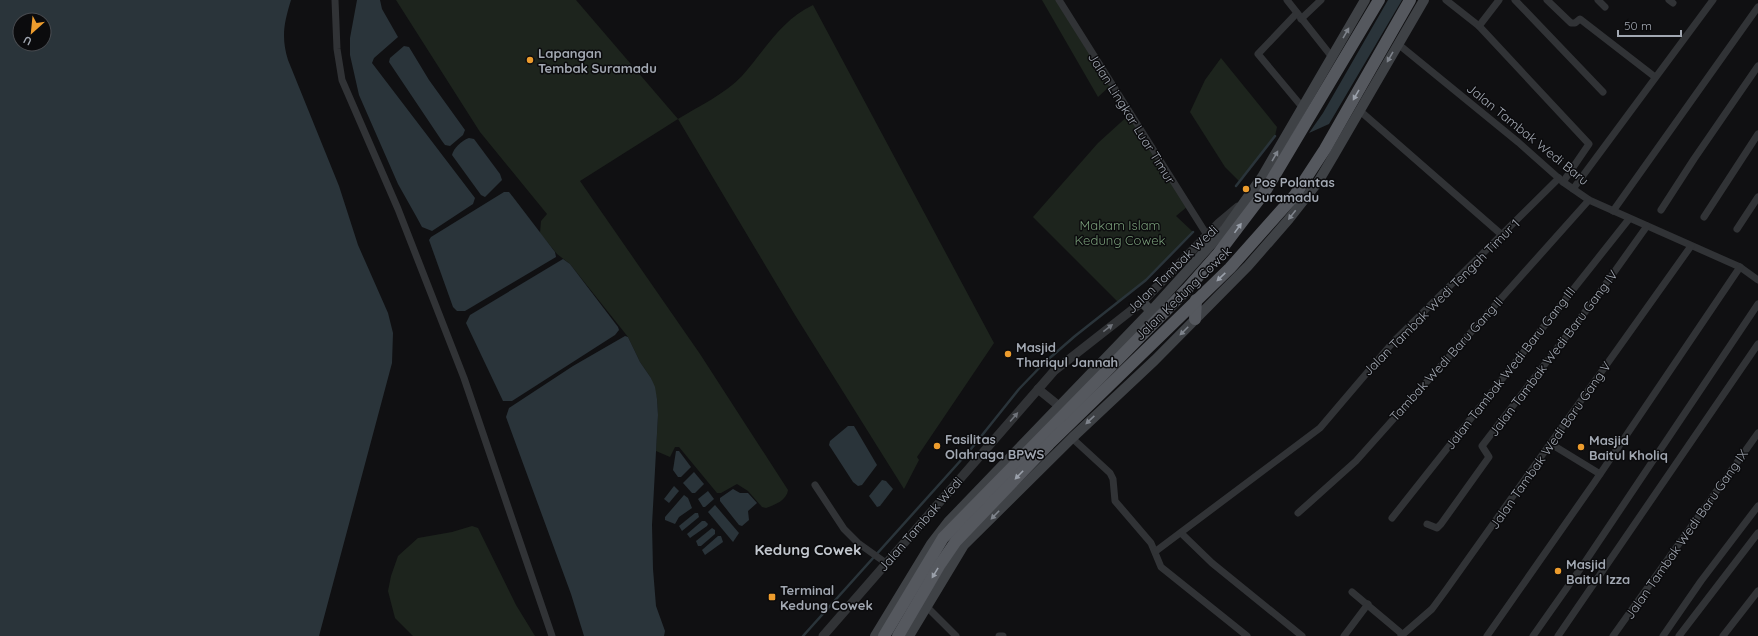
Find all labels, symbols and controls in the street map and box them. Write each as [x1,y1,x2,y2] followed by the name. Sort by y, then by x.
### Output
[12,12,52,52] north arrow
[1618,12,1681,38] scale bar
[1624,18,1652,33] text: 50 m
[1343,27,1350,39] one-way arrow
[21,33,34,49] text: U
[538,45,657,76] place label: Lapangan Tembak Suramadu
[1085,50,1179,186] street label: Jalan Lingkar Luar Timur
[1386,51,1393,63] one-way arrow
[525,55,535,65] marker: Lapangan Tembak Suramadu
[1464,80,1592,188] street label: Jalan Tambak Wedi Baru
[1353,89,1359,100] one-way arrow
[1271,150,1278,162] one-way arrow
[1254,174,1335,205] place label: Pos Polantas Suramadu
[1241,184,1251,194] marker: Pos Polantas Suramadu
[1287,210,1296,221] one-way arrow
[1359,215,1523,379] street label: Jalan Tambak Wedi Tengah Timur 1
[1075,217,1165,248] park label: Makam Islam Kedung Cowek
[1123,222,1221,316] street label: Jalan Tambak Wedi
[1234,222,1242,233] one-way arrow
[1131,243,1235,343] street label: Jalan Kedung Cowek
[1485,266,1621,439] street label: Jalan Tambak Wedi Baru Gang IV
[1216,272,1226,282] one-way arrow
[1442,283,1578,453] street label: Jalan Tambak Wedi Baru Gang III
[1386,294,1506,424] street label: Tambak Wedi Baru Gang II
[1103,324,1114,332] one-way arrow
[1179,326,1189,336] one-way arrow
[1016,339,1118,370] place label: Masjid Thariqul Jannah
[1003,349,1013,359] marker: Masjid Thariqul Jannah
[1486,358,1614,532] street label: Jalan Tambak Wedi Baru Gang V
[1009,411,1018,422] one-way arrow
[1085,416,1095,425] one-way arrow
[945,431,1044,462] place label: Fasilitas Olahraga BPWS
[1589,432,1668,463] place label: Masjid Baitul Kholiq
[932,441,942,451] marker: Fasilitas Olahraga BPWS
[1576,442,1586,452] marker: Masjid Baitul Kholiq
[1621,446,1751,622] street label: Jalan Tambak Wedi Baru Gang IX
[1014,470,1024,480] one-way arrow
[875,473,965,575] street label: Jalan Tambak Wedi
[990,510,1000,520] one-way arrow
[754,540,862,559] district label: Kedung Cowek
[1566,556,1630,587] place label: Masjid Baitul Izza
[1553,566,1563,576] marker: Masjid Baitul Izza
[931,567,938,579] one-way arrow
[780,582,873,613] place label: Terminal Kedung Cowek
[767,592,777,602] marker: Terminal Kedung Cowek

